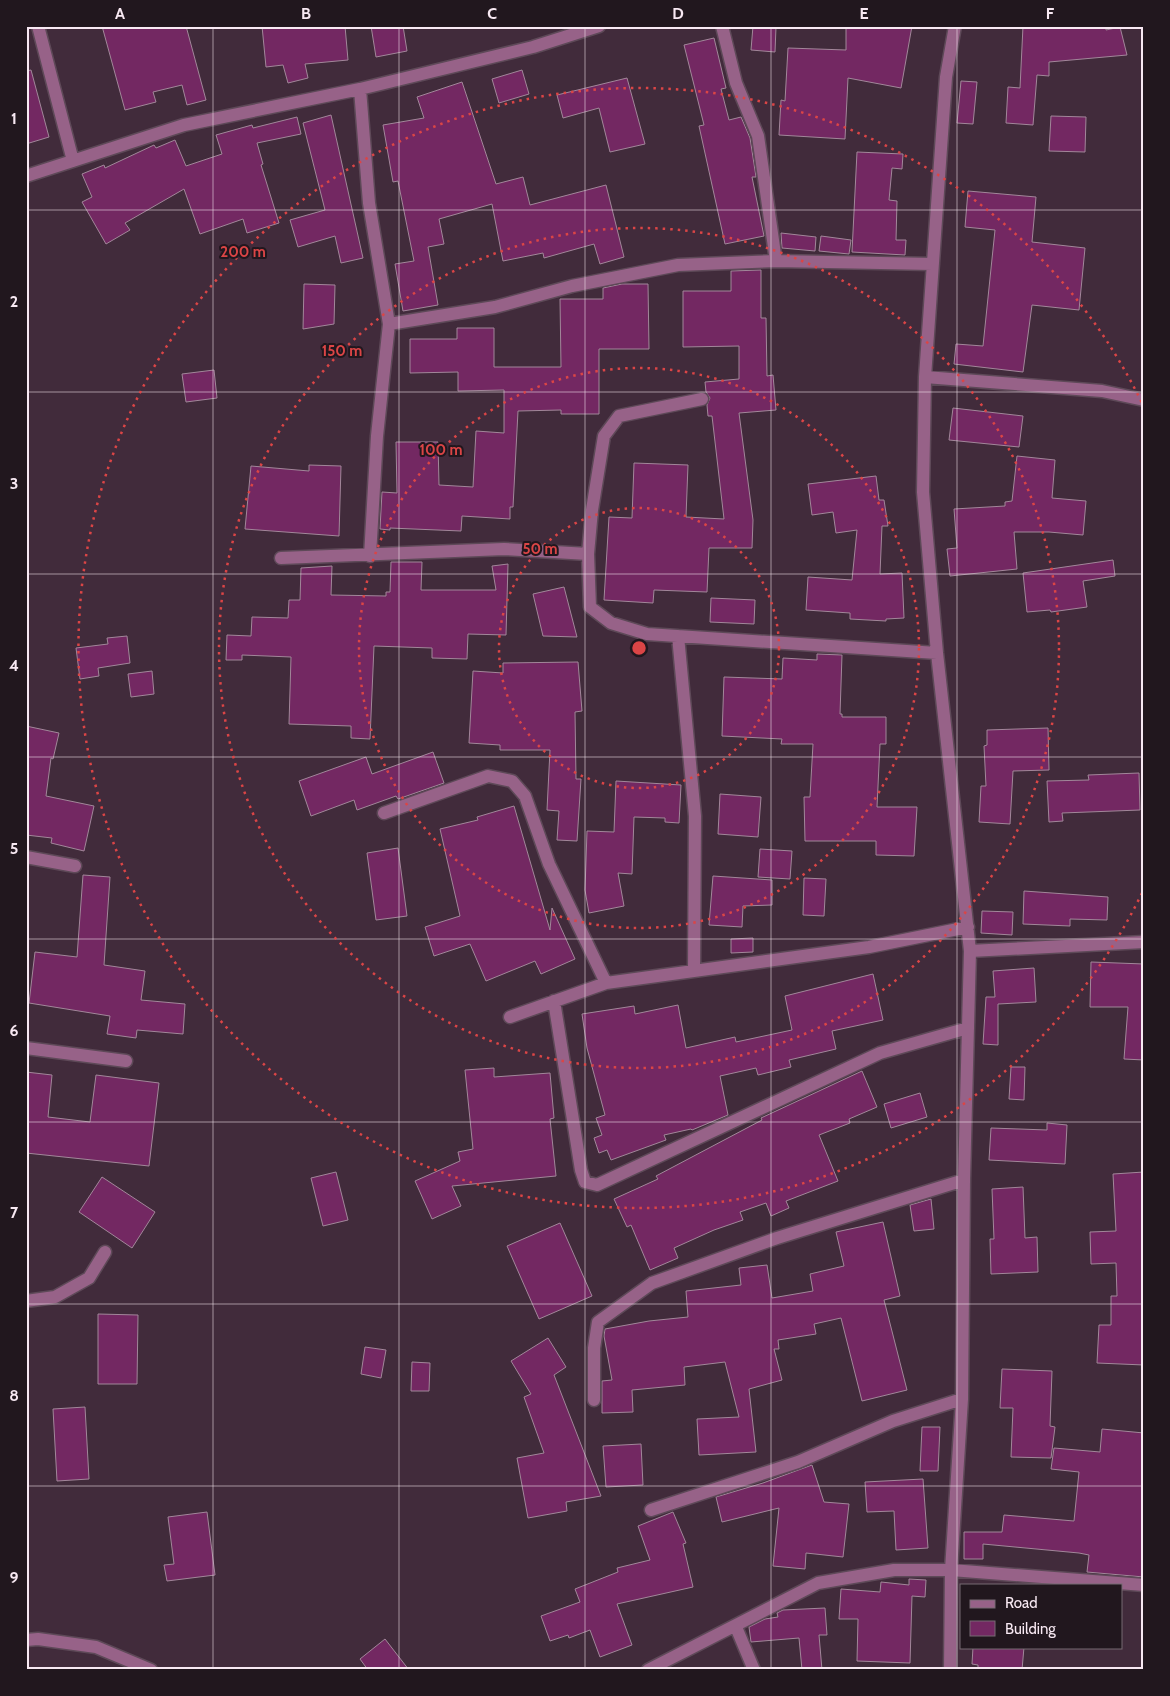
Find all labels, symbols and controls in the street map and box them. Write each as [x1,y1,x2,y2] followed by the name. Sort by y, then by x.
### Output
[115,4,125,23] text: A
[301,4,311,23] text: B
[487,4,497,23] text: C
[672,4,684,23] text: D
[859,4,869,23] text: E
[1046,4,1055,23] text: F
[11,109,17,128] text: 1
[220,243,266,261] text: 200 m
[10,292,18,311] text: 2
[322,342,362,360] text: 150 m
[419,441,463,459] text: 100 m
[10,474,18,493] text: 3
[522,540,558,558] text: 50 m
[630,639,648,657] centre of rings
[9,656,19,675] text: 4
[10,839,18,858] text: 5
[10,1021,19,1040] text: 6
[10,1203,19,1222] text: 7
[9,1386,19,1405] text: 8
[10,1568,19,1587] text: 9
[960,1584,1122,1648] legend
[1005,1594,1038,1612] text: Road
[1005,1620,1056,1638] text: Building

